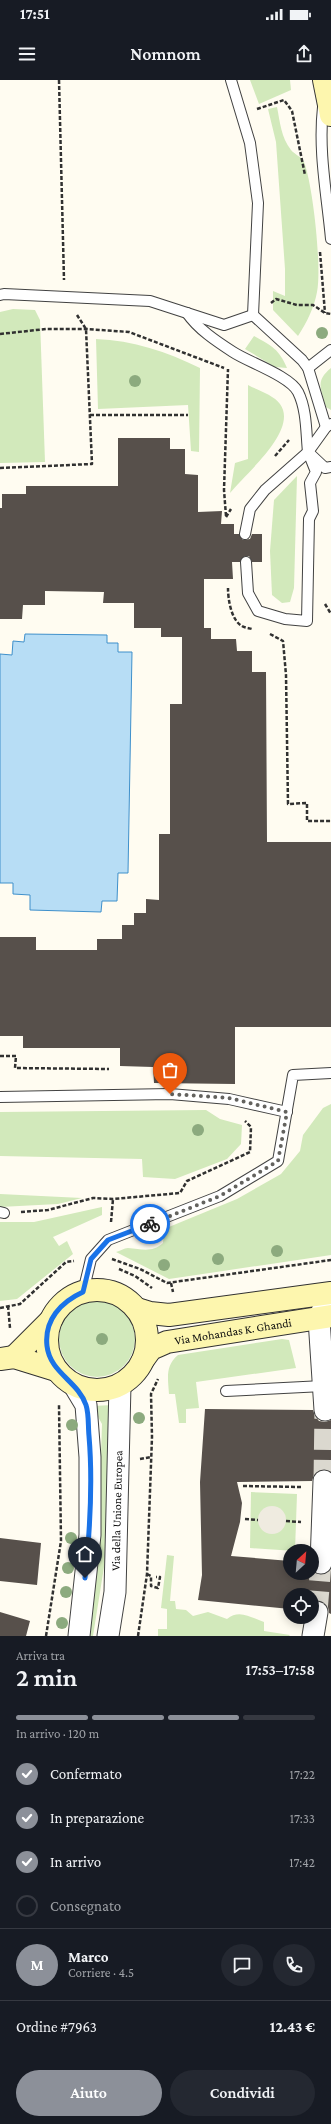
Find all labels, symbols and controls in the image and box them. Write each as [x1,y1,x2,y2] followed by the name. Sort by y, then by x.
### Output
[20,6,50,22] text: 17:51
[16,43,38,65] icon: menu
[293,43,315,65] icon: share
[130,44,201,64] text: Nomnom
[153,1053,187,1094] pin
[159,1059,181,1081] icon: bag
[130,1204,170,1244] courier
[139,1213,161,1235] icon: bike
[174,1315,293,1348] street label: Via Mohandas K. Ghandi
[109,1450,125,1571] street label: Via della Unione Europea
[68,1537,102,1578] pin
[74,1543,96,1565] icon: home
[283,1544,319,1580] north arrow
[283,1544,319,1624] map controls
[283,1588,319,1624] button: locate
[16,1648,65,1663] text: Arriva tra
[246,1662,315,1678] text: 17:53–17:58
[16,1663,77,1692] text: 2 min
[16,1726,99,1741] text: In arrivo · 120 m
[16,1763,38,1785] icon: check
[50,1766,122,1782] text: Confermato
[290,1767,315,1782] text: 17:22
[16,1807,38,1829] icon: check
[50,1810,144,1826] text: In preparazione
[290,1811,315,1826] text: 17:33
[16,1851,38,1873] icon: check
[50,1854,101,1870] text: In arrivo
[289,1855,315,1870] text: 17:42
[50,1898,121,1914] text: Consegnato
[221,1944,263,1986] button: chat
[273,1944,315,1986] button: phone
[68,1949,108,1965] text: Marco
[30,1957,44,1973] text: M
[68,1965,134,1980] text: Corriere · 4.5
[16,2019,97,2035] text: Ordine #7963
[270,2019,315,2035] text: 12.43 €
[16,2070,162,2116] button: Aiuto
[170,2070,315,2116] button: Condividi

